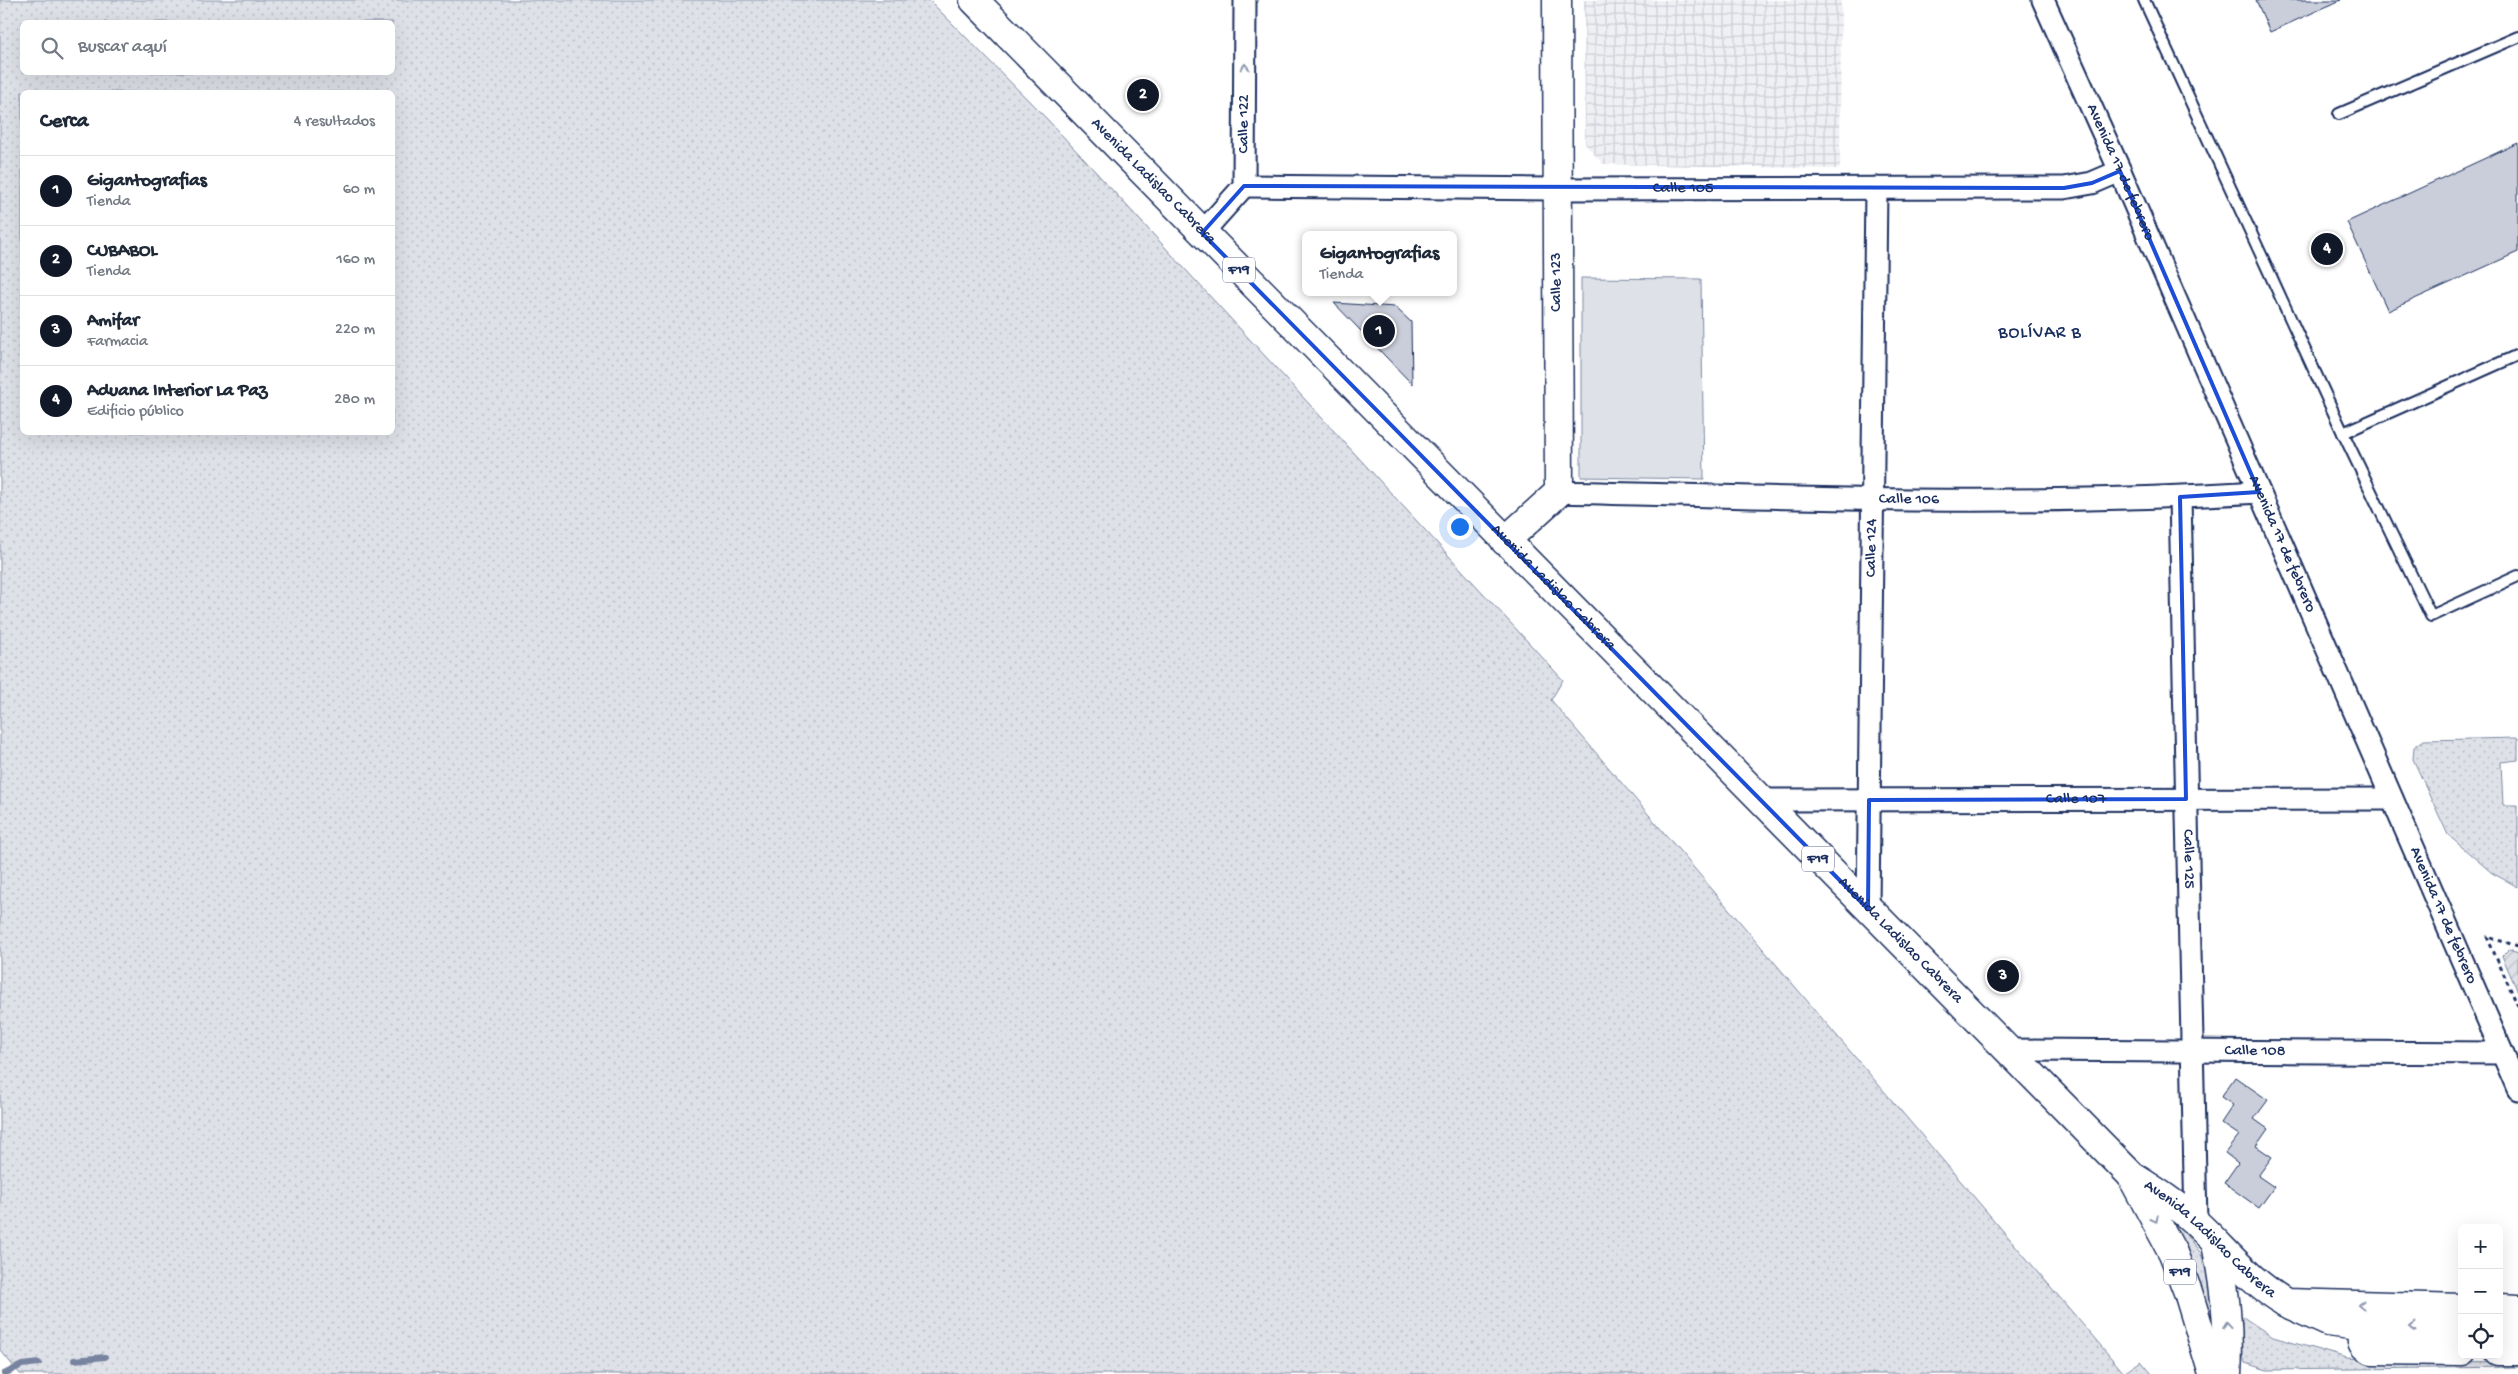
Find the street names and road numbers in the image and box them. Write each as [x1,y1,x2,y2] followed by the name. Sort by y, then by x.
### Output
[1235,94,1254,154] street label: Calle 122
[2082,101,2159,244] street label: Avenida 17 de febrero
[1086,114,1220,250] street label: Avenida Ladislao Cabrera
[1653,179,1713,198] street label: Calle 105
[1548,252,1567,312] street label: Calle 123
[1223,258,1255,282] road number: F19
[2244,472,2320,615] street label: Avenida 17 de febrero
[1879,490,1940,510] street label: Calle 106
[1862,518,1882,577] street label: Calle 124
[1486,520,1620,656] street label: Avenida Ladislao Cabrera
[2046,790,2107,809] street label: Calle 107
[2178,829,2198,889] street label: Calle 125
[2405,844,2481,987] street label: Avenida 17 de febrero
[1802,846,1834,872] road number: F19
[1834,873,1967,1009] street label: Avenida Ladislao Cabrera
[2224,1042,2286,1061] street label: Calle 108
[2140,1176,2280,1304] street label: Avenida Ladislao Cabrera
[2164,1260,2196,1284] road number: F19

